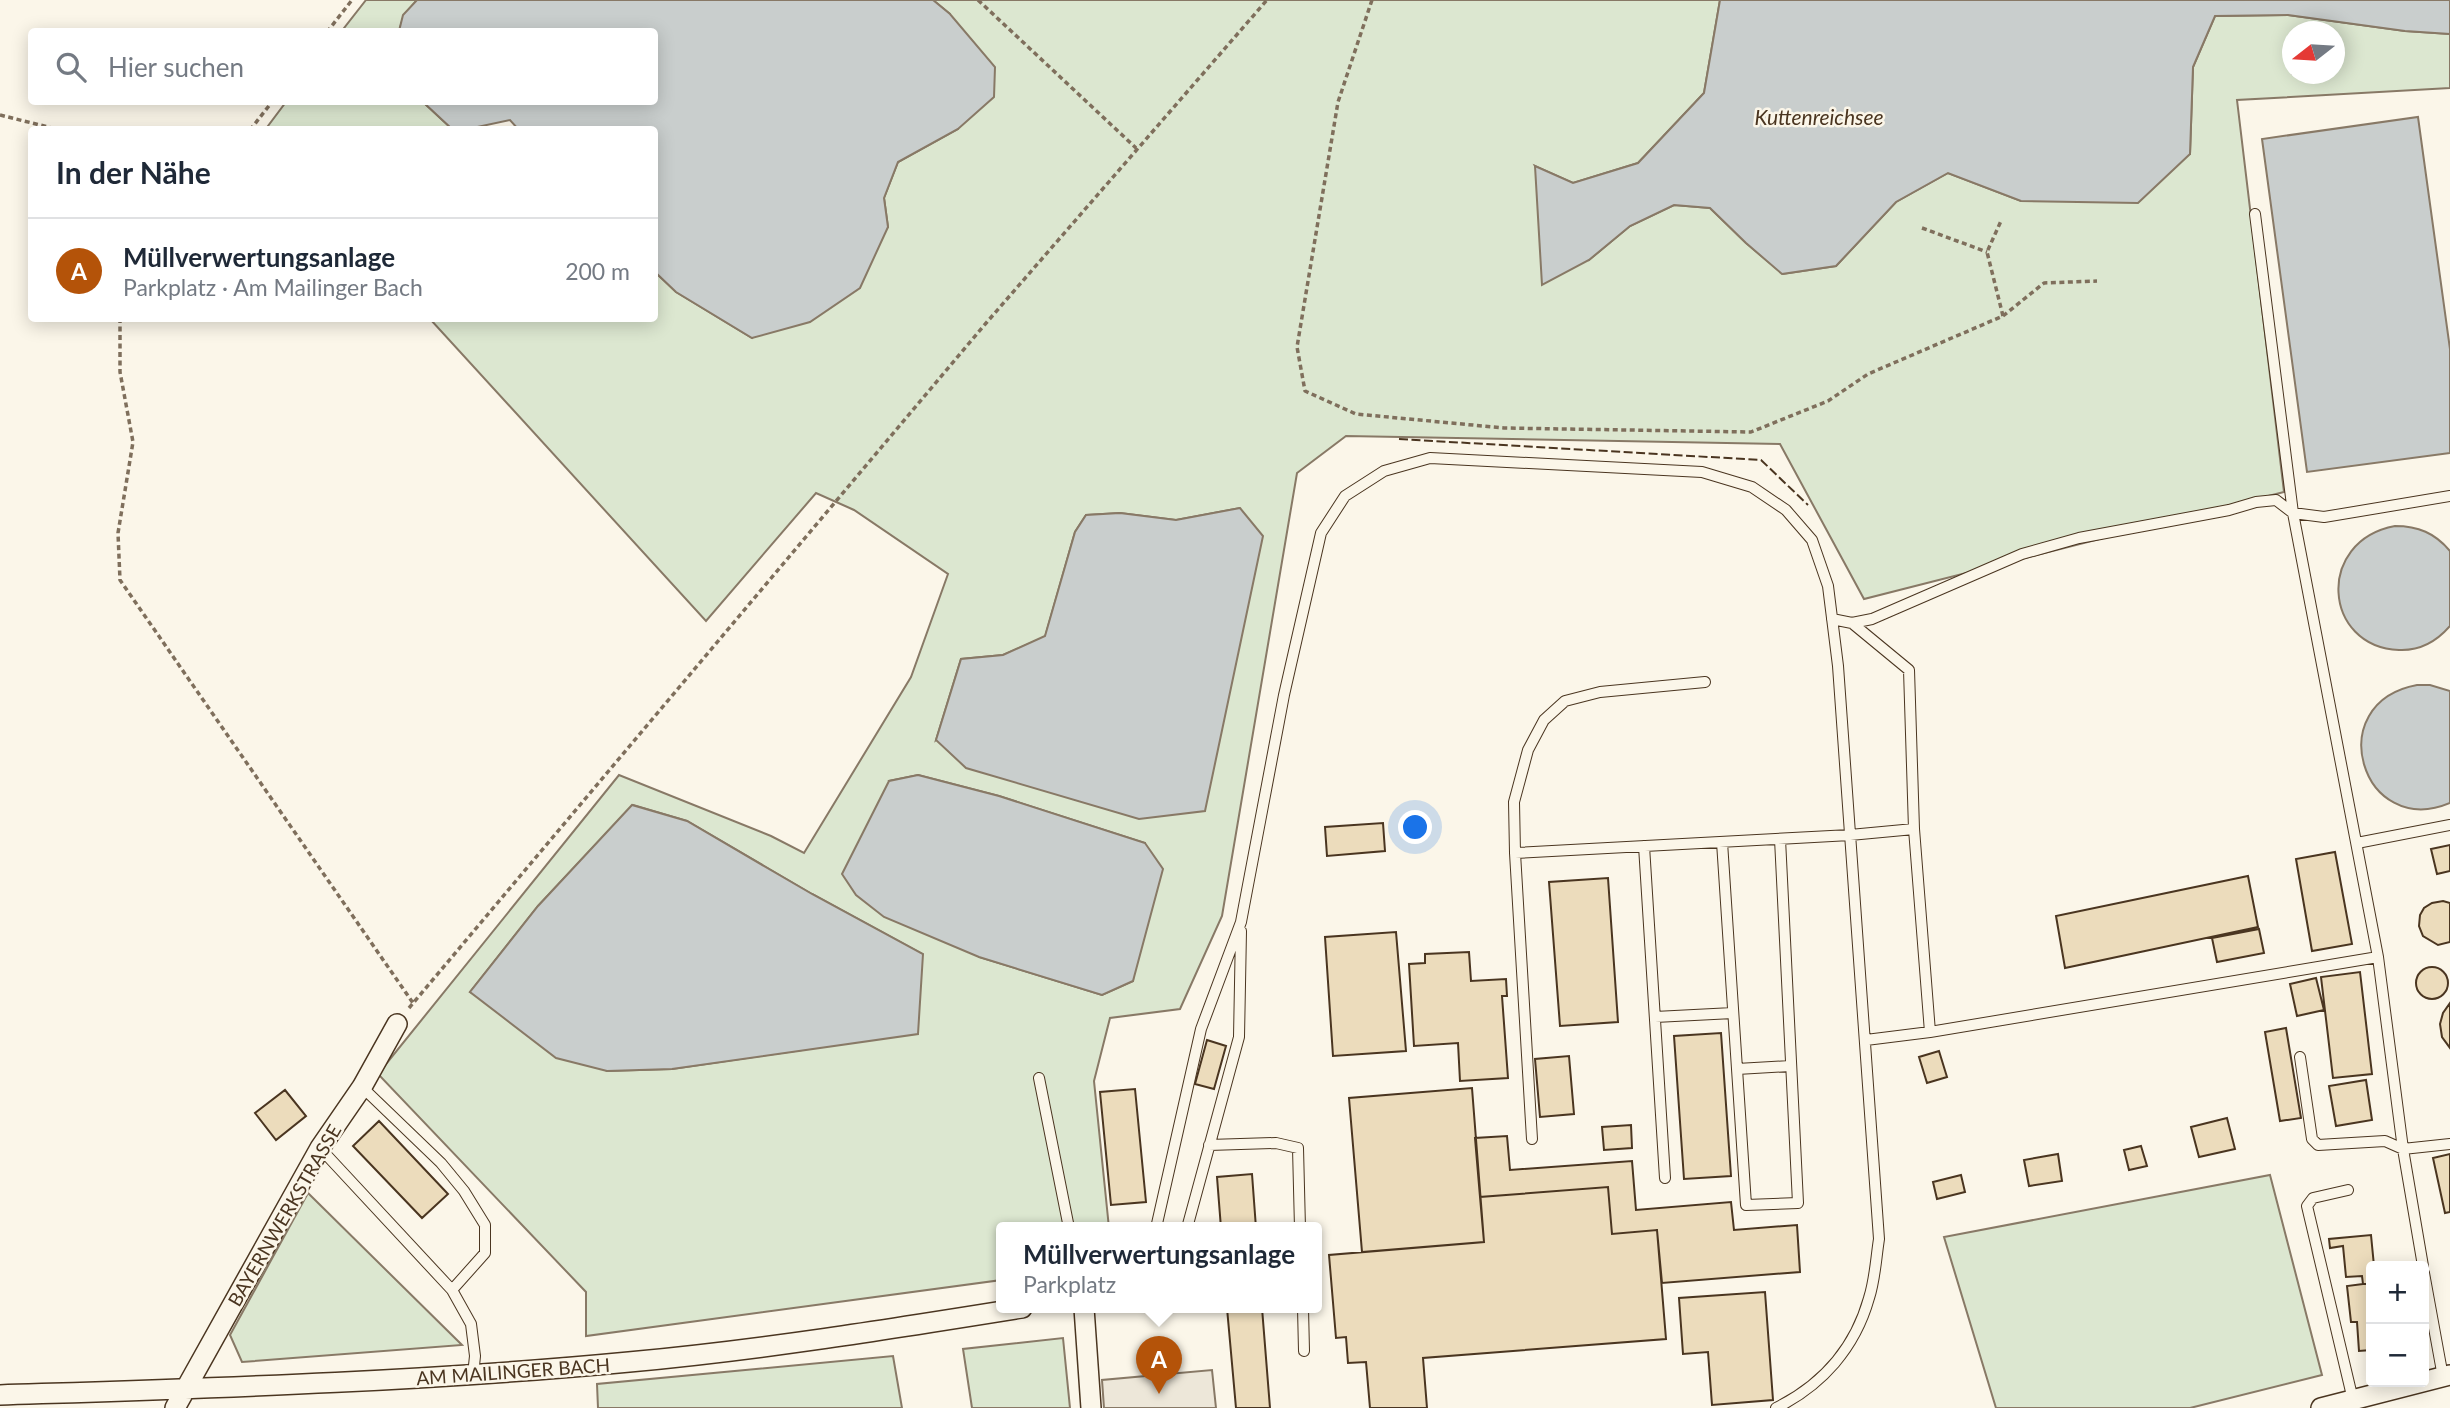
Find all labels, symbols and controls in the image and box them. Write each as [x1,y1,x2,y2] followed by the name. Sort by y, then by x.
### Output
[2282,21,2345,84] north arrow
[28,28,658,105] search box
[52,48,90,86] icon: search
[108,51,244,83] text: Hier suchen
[1754,104,1884,129] water label: Kuttenreichsee
[56,154,211,190] text: In der Nähe
[123,241,395,273] text: Müllverwertungsanlage
[71,257,87,285] text: A
[565,257,630,285] text: 200 m
[123,273,423,301] text: Parkplatz · Am Mailinger Bach
[1398,810,1432,844] your location
[223,1120,345,1310] street label: BAYERNWERKSTRASSE
[996,1222,1322,1313] popup
[1023,1238,1295,1270] text: Müllverwertungsanlage
[2366,1261,2429,1387] map controls
[2366,1261,2429,1324] button: +
[1023,1270,1116,1298] text: Parkplatz
[2366,1324,2429,1387] button: −
[1136,1336,1182,1394] pin: A
[415,1353,611,1389] street label: AM MAILINGER BACH

